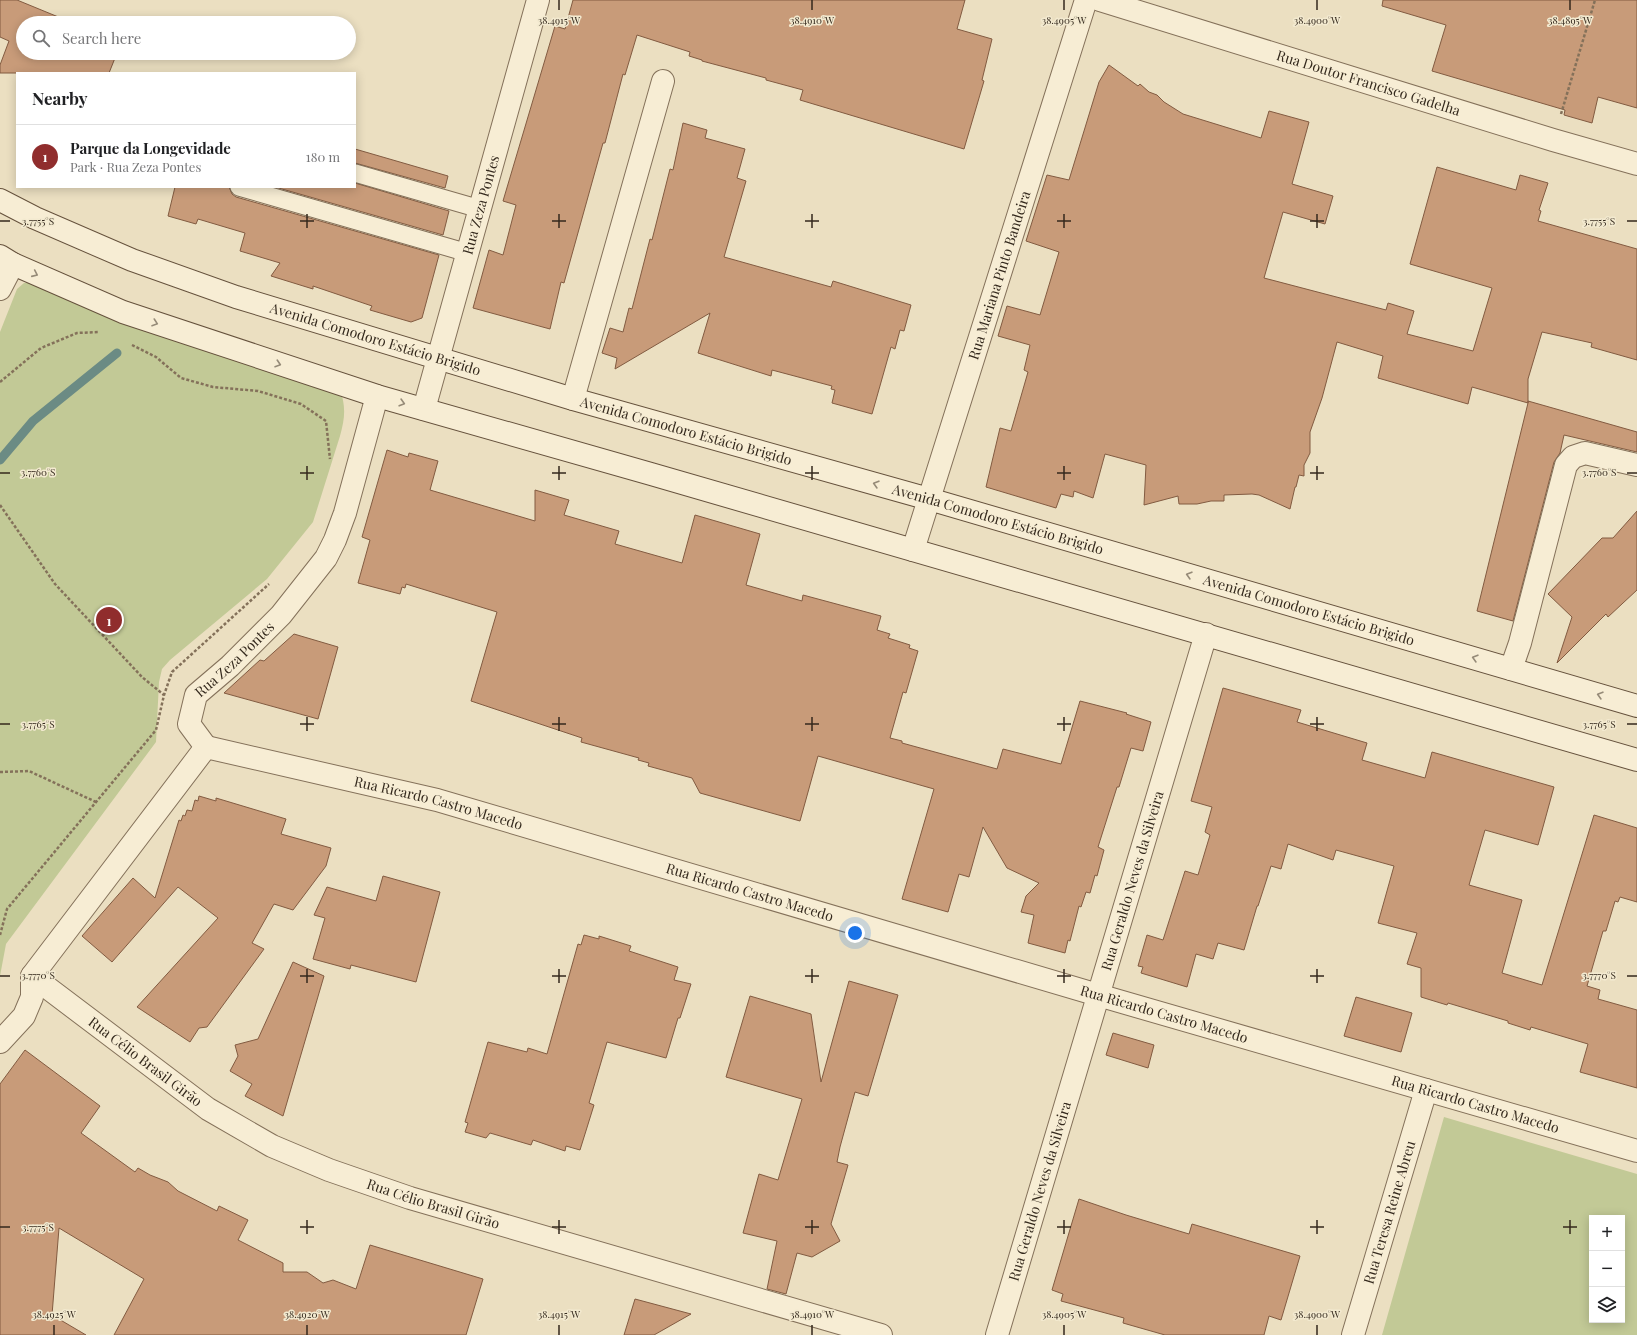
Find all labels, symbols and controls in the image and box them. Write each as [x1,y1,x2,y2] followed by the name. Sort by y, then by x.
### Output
[538,13,581,27] text: 38.4915°W
[790,13,835,27] text: 38.4910°W
[1042,13,1087,27] text: 38.4905°W
[1294,13,1341,27] text: 38.4900°W
[1548,13,1593,27] text: 38.4895°W
[16,16,356,60] search box
[30,27,52,49] icon: search
[62,28,141,48] text: Search here
[1274,45,1463,120] street label: Rua Doutor Francisco Gadelha
[32,87,87,109] text: Nearby
[70,138,231,158] text: Parque da Longevidade
[43,148,47,165] text: 1
[306,148,340,165] text: 180 m
[458,153,503,256] street label: Rua Zeza Pontes
[70,158,201,175] text: Park · Rua Zeza Pontes
[963,188,1034,362] street label: Rua Mariana Pinto Bandeira
[22,214,54,228] text: 3.7755°S
[1583,214,1615,228] text: 3.7755°S
[31,269,38,277] one-way arrow
[267,298,483,380] street label: Avenida Comodoro Estácio Brigido
[151,318,158,327] one-way arrow
[275,359,282,368] one-way arrow
[577,391,795,469] street label: Avenida Comodoro Estácio Brigido
[399,398,406,407] one-way arrow
[21,465,55,479] text: 3.7760°S
[1582,465,1616,479] text: 3.7760°S
[889,479,1106,559] street label: Avenida Comodoro Estácio Brigido
[872,480,879,489] one-way arrow
[1200,569,1417,650] street label: Avenida Comodoro Estácio Brigido
[1185,571,1192,580] one-way arrow
[96,605,122,635] pin: 1
[191,617,278,701] street label: Rua Zeza Pontes
[1472,654,1479,663] one-way arrow
[1596,691,1603,700] one-way arrow
[21,717,55,731] text: 3.7765°S
[1582,717,1616,731] text: 3.7765°S
[352,771,525,834] street label: Rua Ricardo Castro Macedo
[1096,789,1168,973] street label: Rua Geraldo Neves da Silveira
[664,858,836,926] street label: Rua Ricardo Castro Macedo
[845,923,865,943] your location
[21,968,55,982] text: 3.7770°S
[1582,968,1616,982] text: 3.7770°S
[1078,980,1251,1047] street label: Rua Ricardo Castro Macedo
[85,1012,207,1111] street label: Rua Célio Brasil Girão
[1389,1070,1562,1137] street label: Rua Ricardo Castro Macedo
[1004,1099,1075,1283] street label: Rua Geraldo Neves da Silveira
[1359,1138,1419,1286] street label: Rua Teresa Reine Abreu
[364,1174,502,1233] street label: Rua Célio Brasil Girão
[1589,1215,1625,1323] map controls
[1589,1215,1625,1251] button: +
[22,1220,54,1234] text: 3.7775°S
[1589,1251,1625,1287] button: −
[1589,1287,1625,1323] button: layers
[32,1307,77,1321] text: 38.4925°W
[284,1307,331,1321] text: 38.4920°W
[538,1307,581,1321] text: 38.4915°W
[790,1307,835,1321] text: 38.4910°W
[1042,1307,1087,1321] text: 38.4905°W
[1294,1307,1341,1321] text: 38.4900°W

